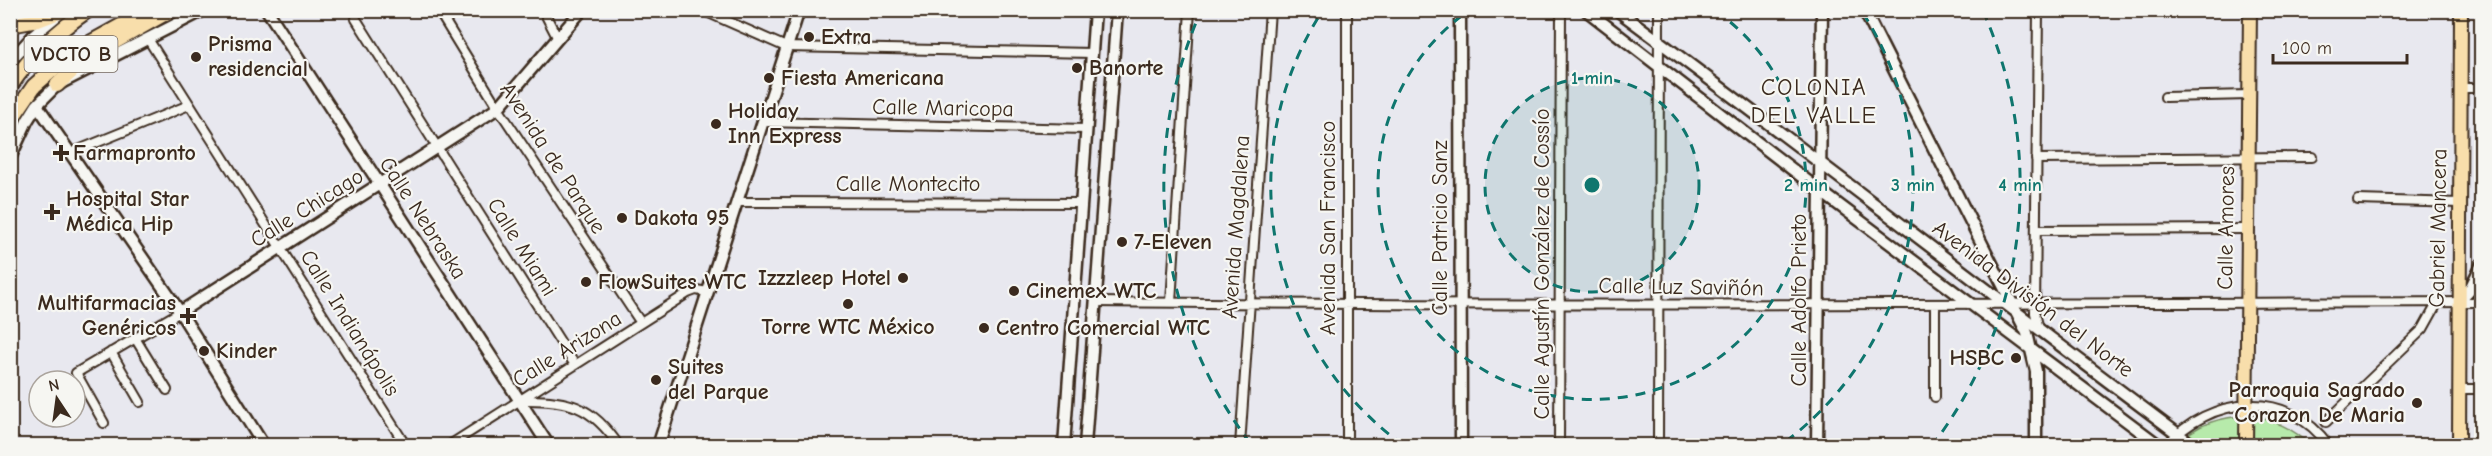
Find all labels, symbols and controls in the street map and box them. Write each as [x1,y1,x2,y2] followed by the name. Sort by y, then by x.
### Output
[821,24,871,50] place label: Extra
[2273,27,2406,65] scale bar
[802,30,816,44] marker: Extra
[208,31,308,82] place label: Prisma residencial
[25,36,118,72] road number: VDCTO B
[2282,38,2332,59] text: 100 m
[189,50,203,64] marker: Prisma residencial
[1089,55,1163,81] place label: Banorte
[1070,61,1084,75] marker: Banorte
[781,65,944,91] place label: Fiesta Americana
[1571,68,1613,89] text: 1 min
[762,71,776,85] marker: Fiesta Americana
[1751,73,1877,129] district label: COLONIA DEL VALLE
[494,78,612,238] street label: Avenida de Parque
[872,94,1014,122] street label: Calle Maricopa
[728,98,842,149] place label: Holiday Inn Express
[1529,108,1555,420] street label: Calle Agustín González de Cossío
[709,117,723,131] marker: Holiday Inn Express
[1315,121,1341,335] street label: Avenida San Francisco
[1217,134,1255,320] street label: Avenida Magdalena
[73,140,196,166] place label: Farmapronto
[1427,140,1453,316] street label: Calle Patricio Sanz
[54,146,68,160] marker: Farmapronto
[2424,148,2452,308] street label: Gabriel Mancera
[374,152,472,284] street label: Calle Nebraska
[246,163,368,253] street label: Calle Chicago
[2212,166,2240,290] street label: Calle Amores
[836,171,980,197] street label: Calle Montecito
[1582,175,1602,195] centre of rings
[1784,175,1828,196] text: 2 min
[1891,175,1935,196] text: 3 min
[1998,175,2042,196] text: 4 min
[66,186,189,237] place label: Hospital Star Médica Hip
[482,193,562,301] street label: Calle Miami
[43,203,61,221] marker: Hospital Star Médica Hip
[634,205,729,231] place label: Dakota 95
[615,211,629,225] marker: Dakota 95
[1786,214,1812,386] street label: Calle Adolfo Prieto
[1927,215,2139,383] street label: Avenida División del Norte
[1134,229,1212,255] place label: 7-Eleven
[1115,235,1129,249] marker: 7-Eleven
[295,245,405,401] street label: Calle Indianápolis
[758,265,891,291] place label: Izzzleep Hotel
[598,269,746,295] place label: FlowSuites WTC
[896,271,910,285] marker: Izzzleep Hotel
[1598,273,1764,301] street label: Calle Luz Saviñón
[579,275,593,289] marker: FlowSuites WTC
[1026,278,1156,304] place label: Cinemex WTC
[1007,284,1021,298] marker: Cinemex WTC
[38,290,176,341] place label: Multifarmacias Genéricos
[841,297,855,311] marker: Torre WTC México
[508,305,626,393] street label: Calle Arizona
[181,309,195,323] marker: Multifarmacias Genéricos
[761,314,935,340] place label: Torre WTC México
[996,315,1210,341] place label: Centro Comercial WTC
[977,321,991,335] marker: Centro Comercial WTC
[216,338,277,364] place label: Kinder
[197,344,211,358] marker: Kinder
[1950,345,2004,371] place label: HSBC
[2009,351,2023,365] marker: HSBC
[668,354,769,405] place label: Suites del Parque
[27,369,87,429] north arrow
[649,373,663,387] marker: Suites del Parque
[47,375,61,395] text: N
[2228,377,2405,428] place label: Parroquia Sagrado Corazon De Maria
[2410,396,2424,410] marker: Parroquia Sagrado Corazon De Maria

